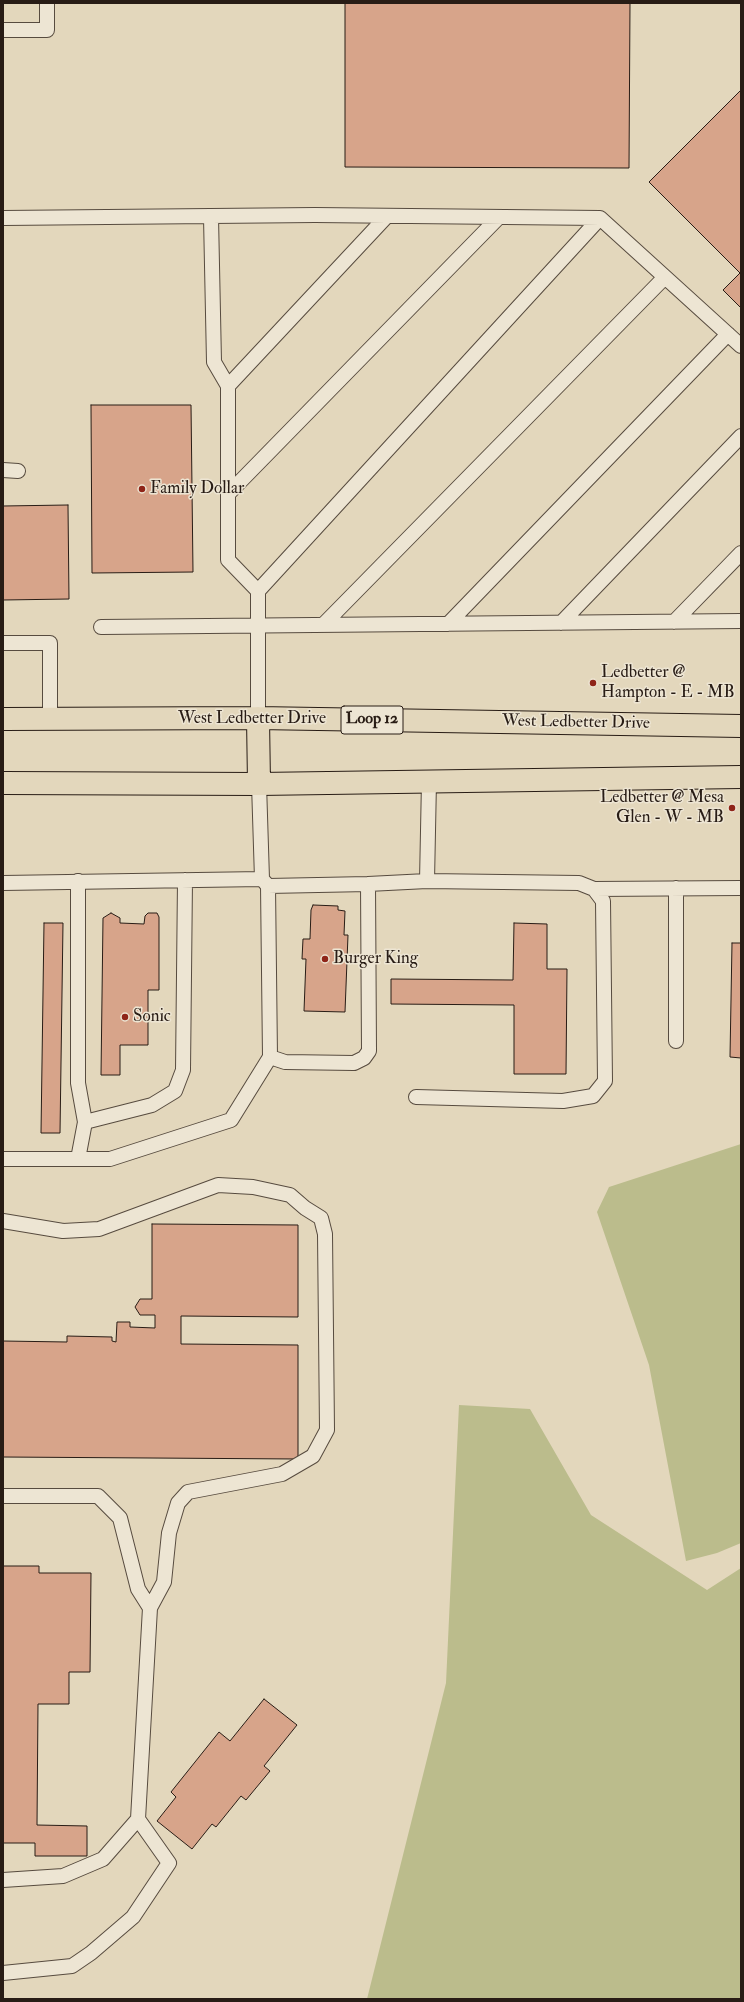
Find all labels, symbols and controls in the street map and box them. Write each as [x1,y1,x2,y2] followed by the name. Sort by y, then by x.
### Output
[150,479,244,499] place label: Family Dollar
[137,484,147,494] marker: Family Dollar
[601,663,735,703] place label: Ledbetter @ Hampton - E - MB
[588,678,598,688] marker: Ledbetter @ Hampton - E - MB
[341,706,403,734] road number: Loop 12
[178,709,326,729] street label: West Ledbetter Drive
[502,712,650,734] street label: West Ledbetter Drive
[600,788,724,828] place label: Ledbetter @ Mesa Glen - W - MB
[727,803,737,813] marker: Ledbetter @ Mesa Glen - W - MB
[333,949,418,969] place label: Burger King
[320,954,330,964] marker: Burger King
[133,1007,171,1027] place label: Sonic
[120,1012,130,1022] marker: Sonic

